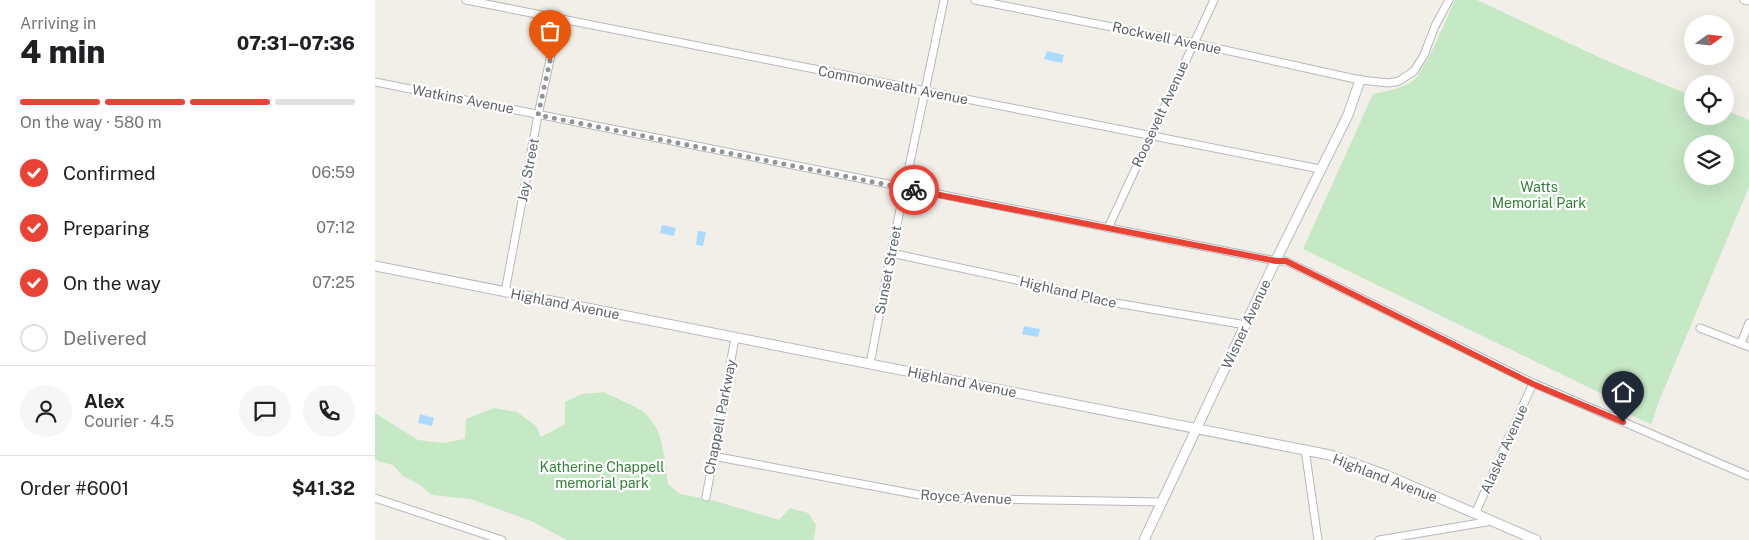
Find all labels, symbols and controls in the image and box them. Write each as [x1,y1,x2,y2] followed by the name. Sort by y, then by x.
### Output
[529,10,571,61] pin
[20,14,96,33] text: Arriving in
[1684,15,1734,65] north arrow
[1684,15,1734,185] map controls
[536,17,564,45] icon: bag
[1111,19,1223,57] street label: Rockwell Avenue
[237,32,355,54] text: 07:31–07:36
[20,33,106,70] text: 4 min
[1128,58,1192,170] street label: Roosevelt Avenue
[817,63,969,107] street label: Commonwealth Avenue
[1684,75,1734,125] button: locate
[411,81,515,117] street label: Watkins Avenue
[20,113,162,132] text: On the way · 580 m
[1684,135,1734,185] button: layers
[514,137,542,203] street label: Jay Street
[20,159,48,187] icon: check
[63,162,156,184] text: Confirmed
[312,163,355,182] text: 06:59
[889,165,939,215] courier
[900,176,928,204] icon: bike
[1492,179,1586,211] park label: Watts Memorial Park
[20,214,48,242] icon: check
[63,217,150,239] text: Preparing
[316,218,355,237] text: 07:12
[872,224,904,316] street label: Sunset Street
[20,269,48,297] icon: check
[63,272,161,294] text: On the way
[312,273,355,292] text: 07:25
[1018,273,1118,311] street label: Highland Place
[1218,277,1274,371] street label: Wisner Avenue
[509,286,621,322] street label: Highland Avenue
[63,327,147,349] text: Delivered
[701,357,739,476] street label: Chappell Parkway
[906,364,1018,400] street label: Highland Avenue
[1602,371,1644,422] pin
[1609,378,1637,406] icon: home
[20,385,72,437] button: person
[239,385,291,437] button: chat
[303,385,355,437] button: phone
[84,390,125,412] text: Alex
[1477,402,1531,496] street label: Alaska Avenue
[84,412,174,431] text: Courier · 4.5
[1330,451,1440,505] street label: Highland Avenue
[540,459,664,491] park label: Katherine Chappell memorial park
[20,477,129,499] text: Order #6001
[292,477,355,499] text: $41.32
[920,487,1012,507] street label: Royce Avenue

